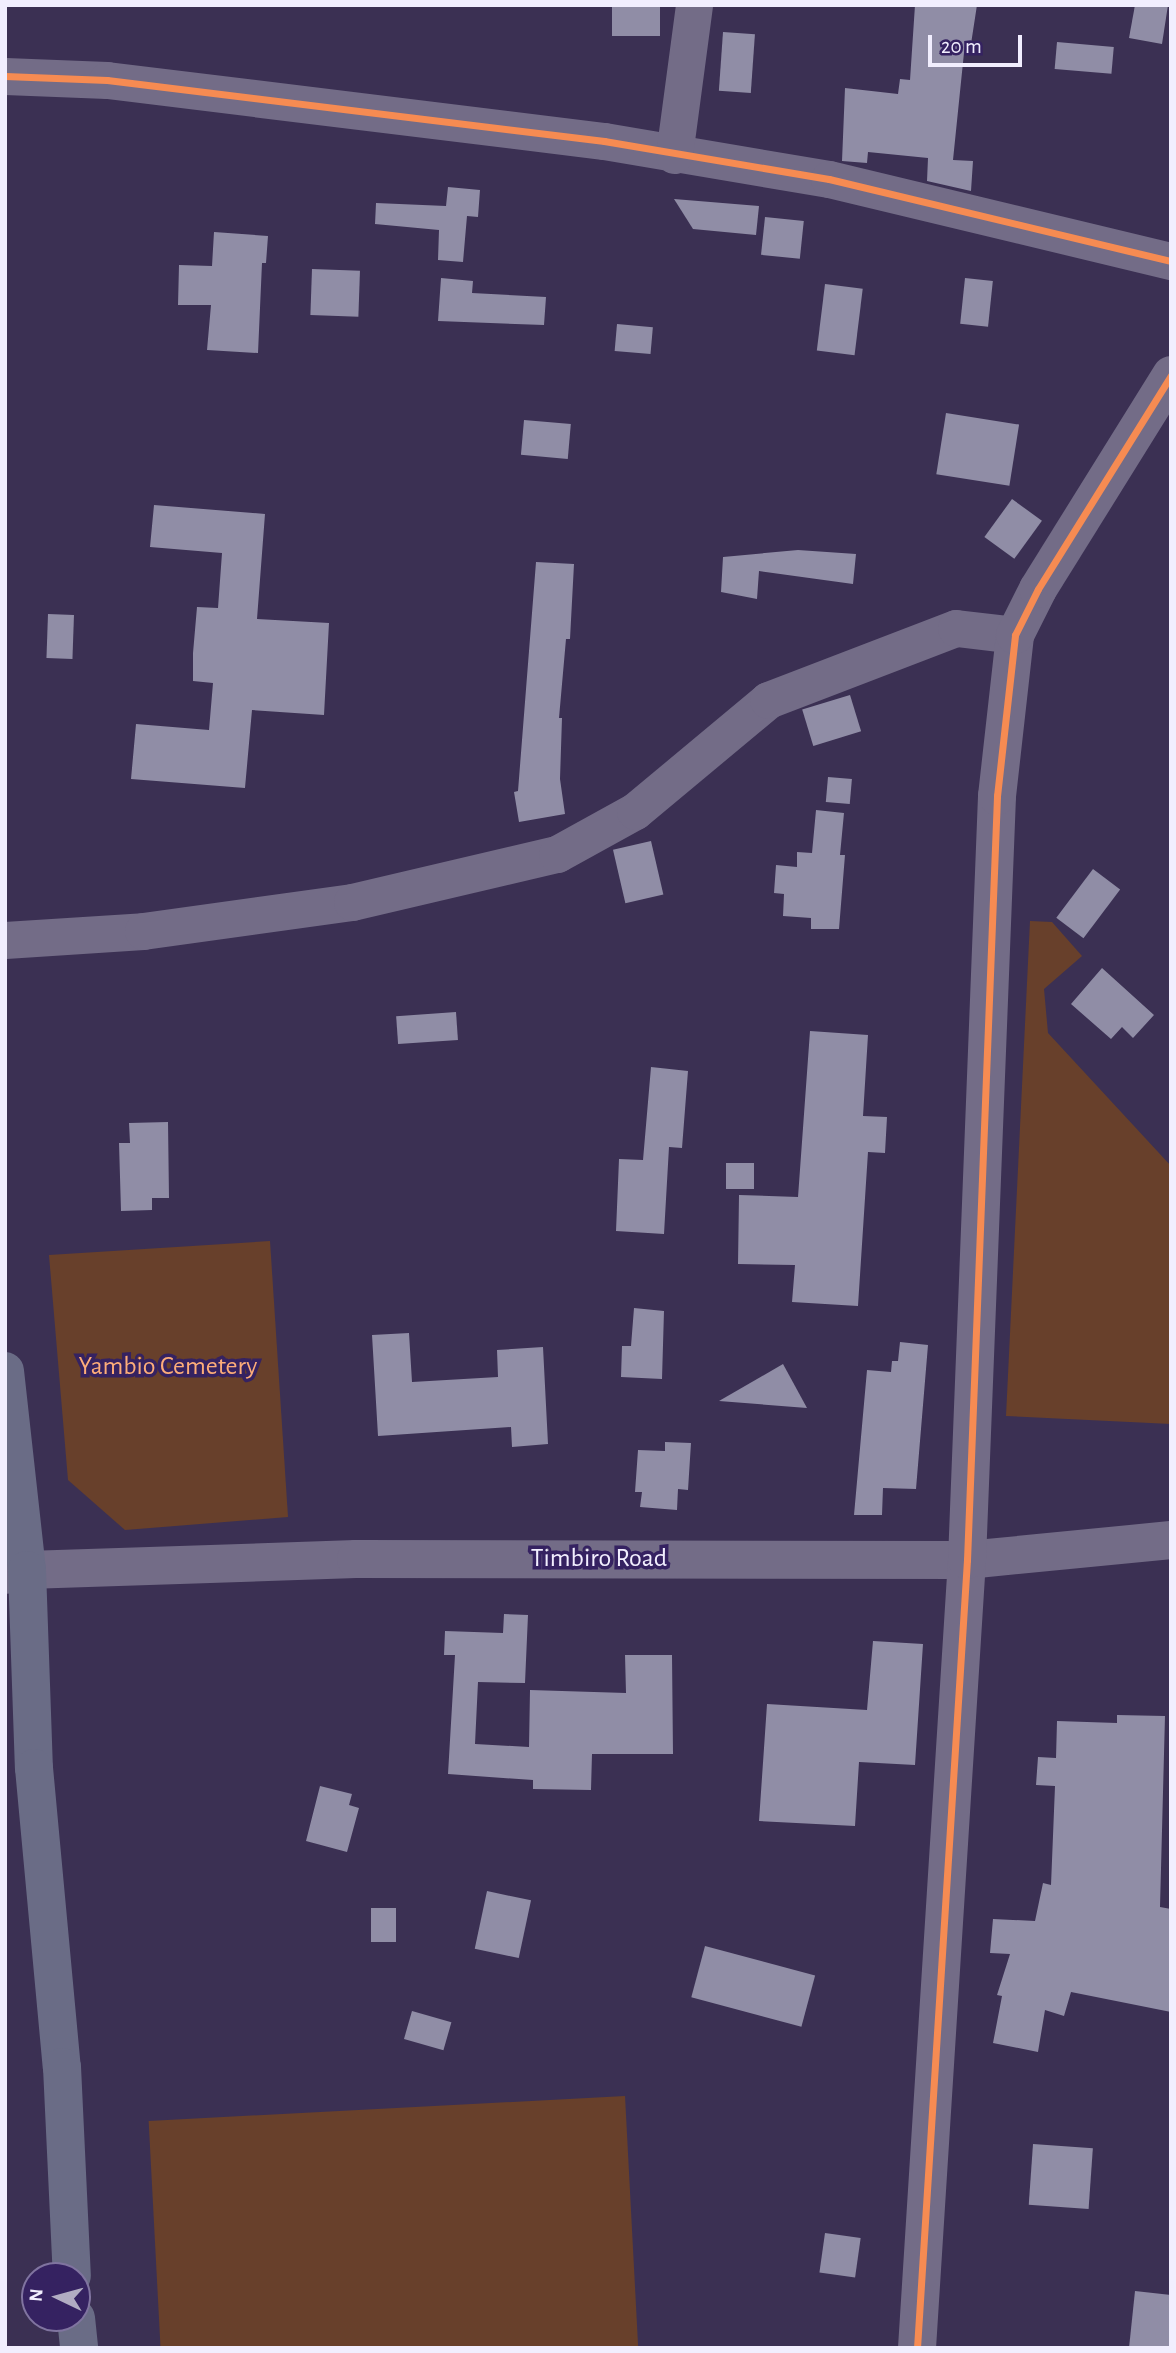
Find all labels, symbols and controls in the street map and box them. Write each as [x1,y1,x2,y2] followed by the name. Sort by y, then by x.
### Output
[931,21,1026,65] scale bar
[941,36,982,57] text: 20 m
[79,1351,257,1383] park label: Yambio Cemetery
[531,1543,667,1575] street label: Timbiro Road
[21,2262,91,2332] north arrow
[27,2288,47,2303] text: N

